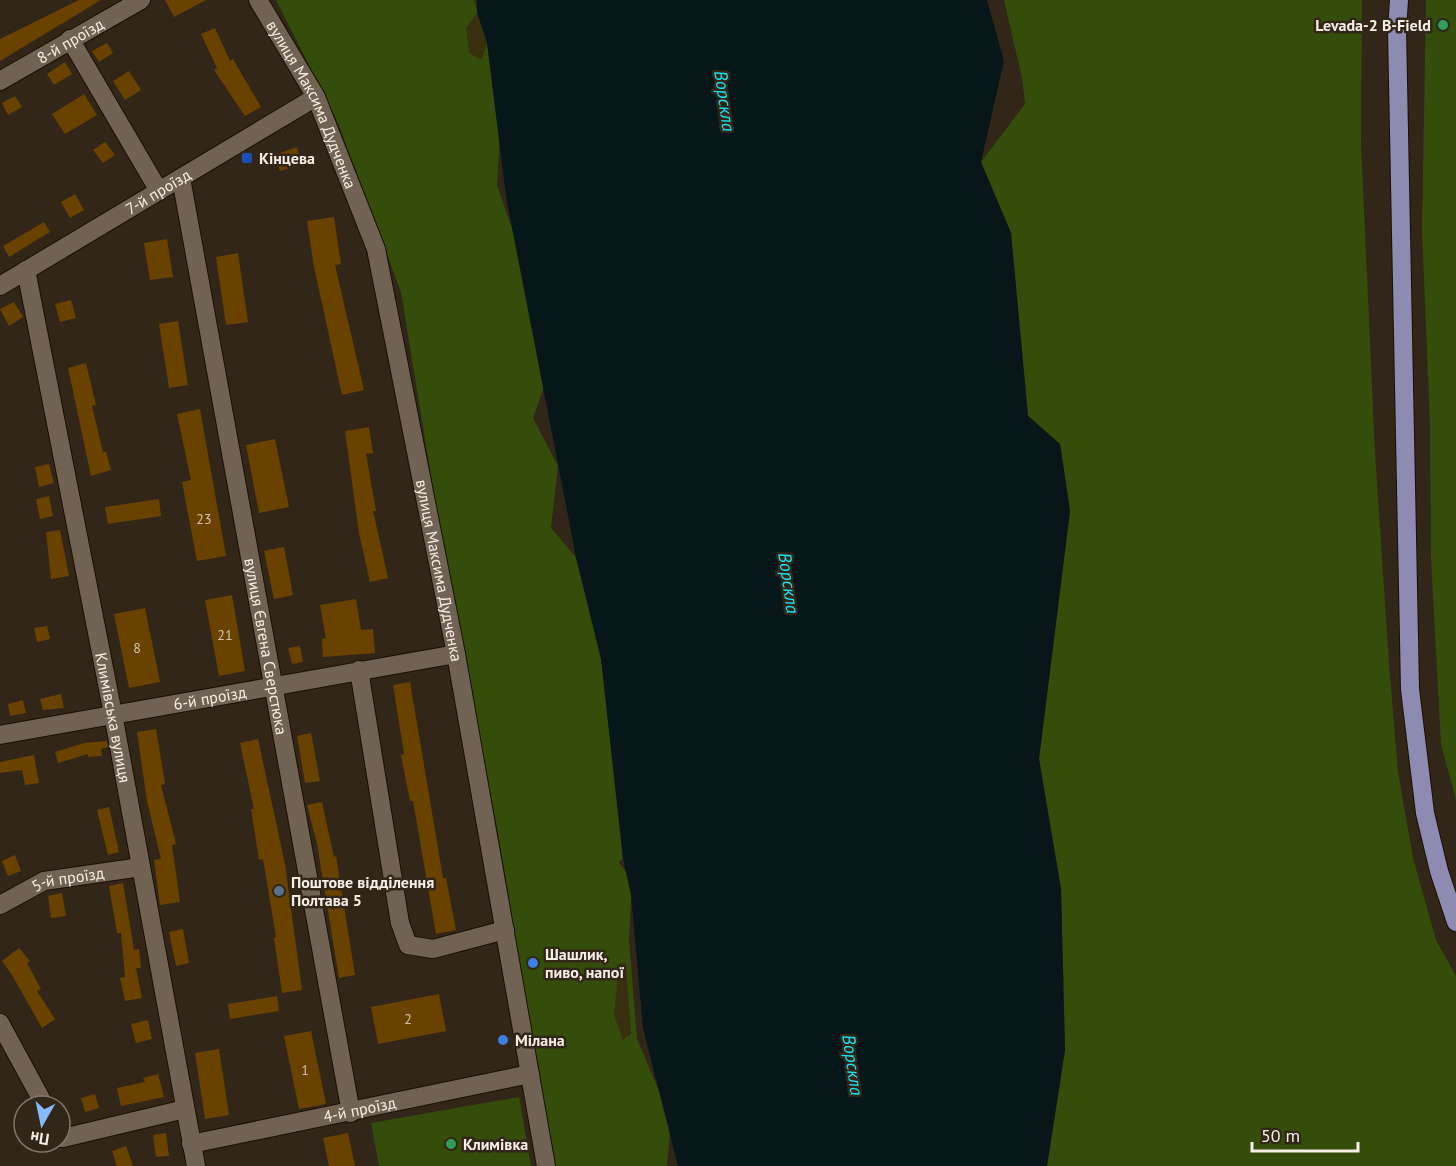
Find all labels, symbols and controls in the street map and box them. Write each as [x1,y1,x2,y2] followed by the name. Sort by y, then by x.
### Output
[33,14,107,68] street label: 8-й проїзд
[1315,15,1431,35] place label: Levada-2 B-Field
[262,17,361,191] street label: вулиця Максима Дудченка
[1436,18,1450,32] marker: Levada-2 B-Field
[709,69,741,133] water label: Ворскла
[259,148,315,168] place label: Кінцева
[240,151,254,165] marker: Кінцева
[122,164,194,219] street label: 7-й проїзд
[412,478,467,663] street label: вулиця Максима Дудченка
[196,510,212,528] house number: 23
[773,551,805,615] water label: Ворскла
[240,556,292,736] street label: вулиця Євгена Сверстюка
[217,626,233,644] house number: 21
[133,639,141,657] house number: 8
[91,651,135,784] street label: Климівська вулиця
[172,681,248,714] street label: 6-й проїзд
[28,862,106,896] street label: 5-й проїзд
[291,872,434,910] place label: Поштове відділення Полтава 5
[272,884,286,898] marker: Поштове відділення Полтава 5
[545,944,624,982] place label: Шашлик, пиво, напої
[526,956,540,970] marker: Шашлик, пиво, напої
[404,1010,412,1028] house number: 2
[515,1030,565,1050] place label: Мілана
[496,1033,510,1047] marker: Мілана
[837,1033,869,1097] water label: Ворскла
[301,1061,309,1079] house number: 1
[321,1092,398,1126] street label: 4-й проїзд
[12,1094,72,1154] north arrow
[1252,1115,1358,1153] scale bar
[1261,1124,1300,1147] text: 50 m
[29,1127,51,1150] text: Пн
[463,1134,528,1154] place label: Климівка
[444,1137,458,1151] marker: Климівка

